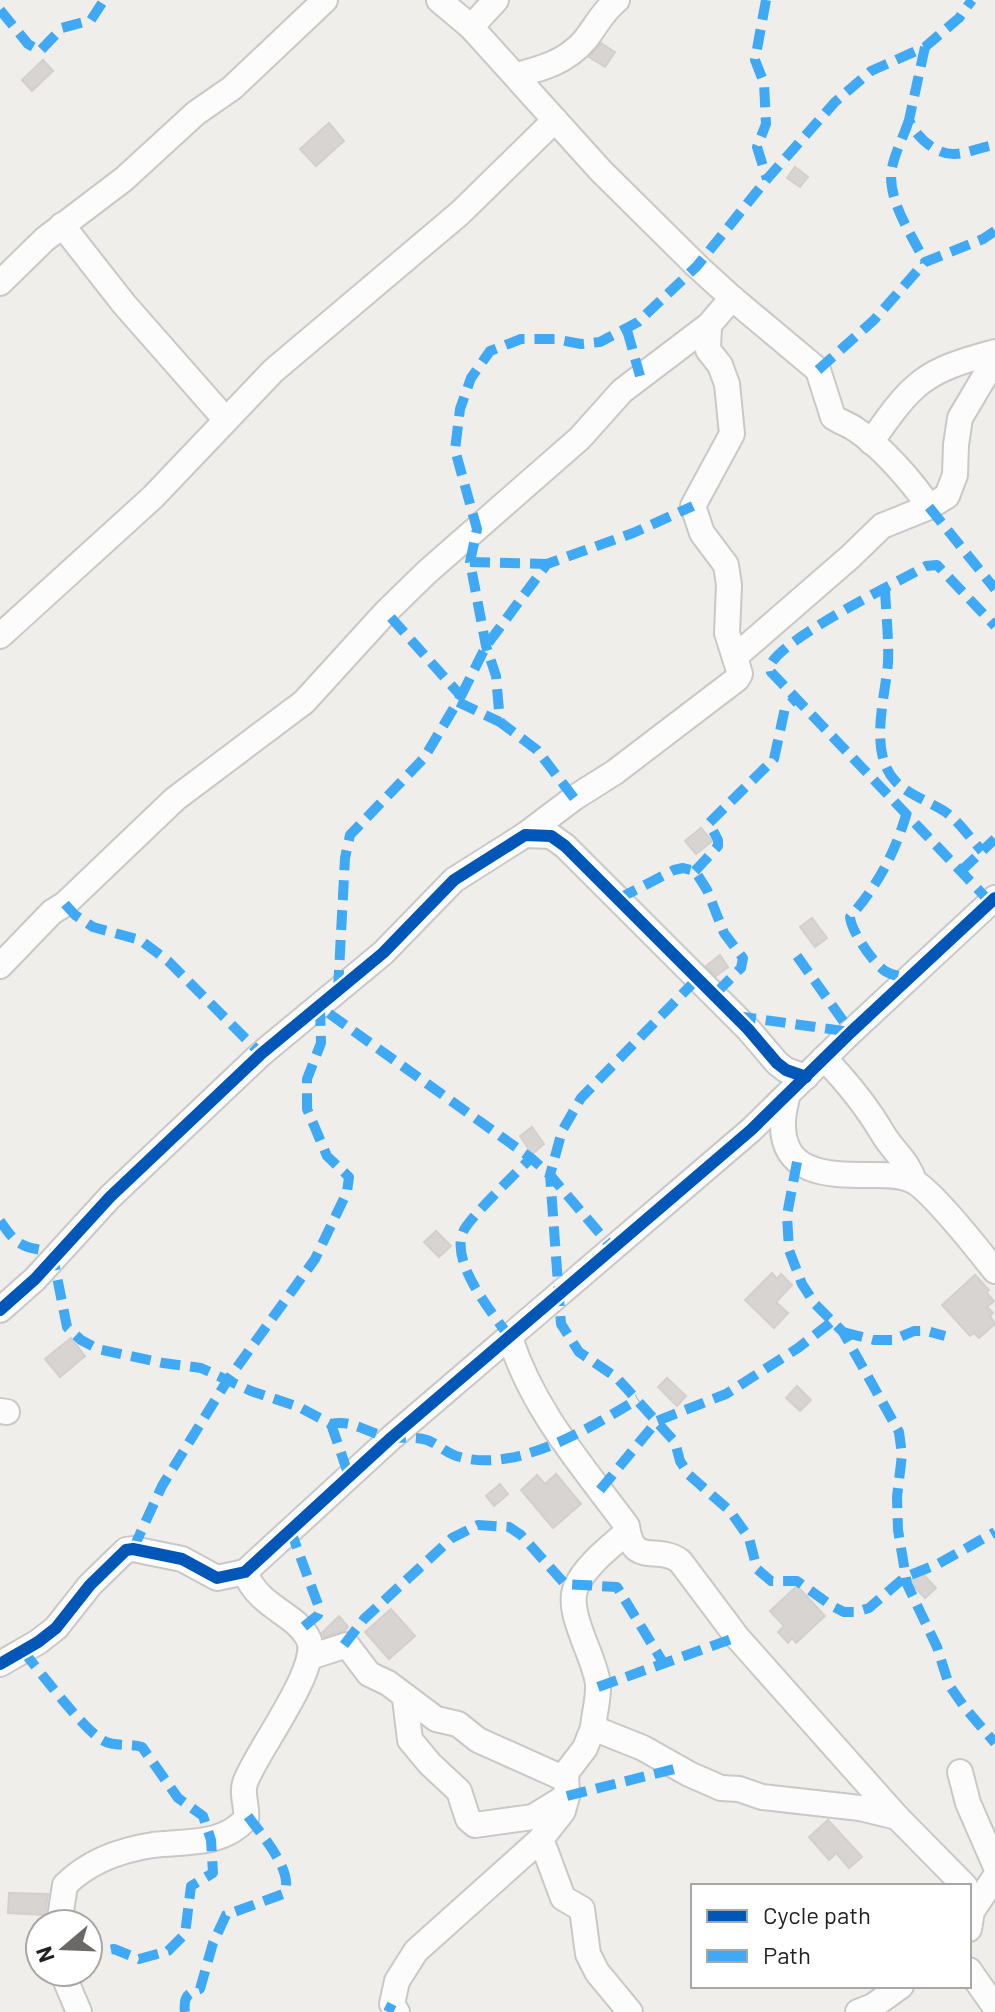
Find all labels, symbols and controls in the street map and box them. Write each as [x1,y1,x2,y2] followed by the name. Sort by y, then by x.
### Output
[691,1884,971,1988] legend
[763,1900,871,1929] text: Cycle path
[24,1908,104,1988] north arrow
[763,1940,811,1969] text: Path
[29,1944,59,1966] text: N

